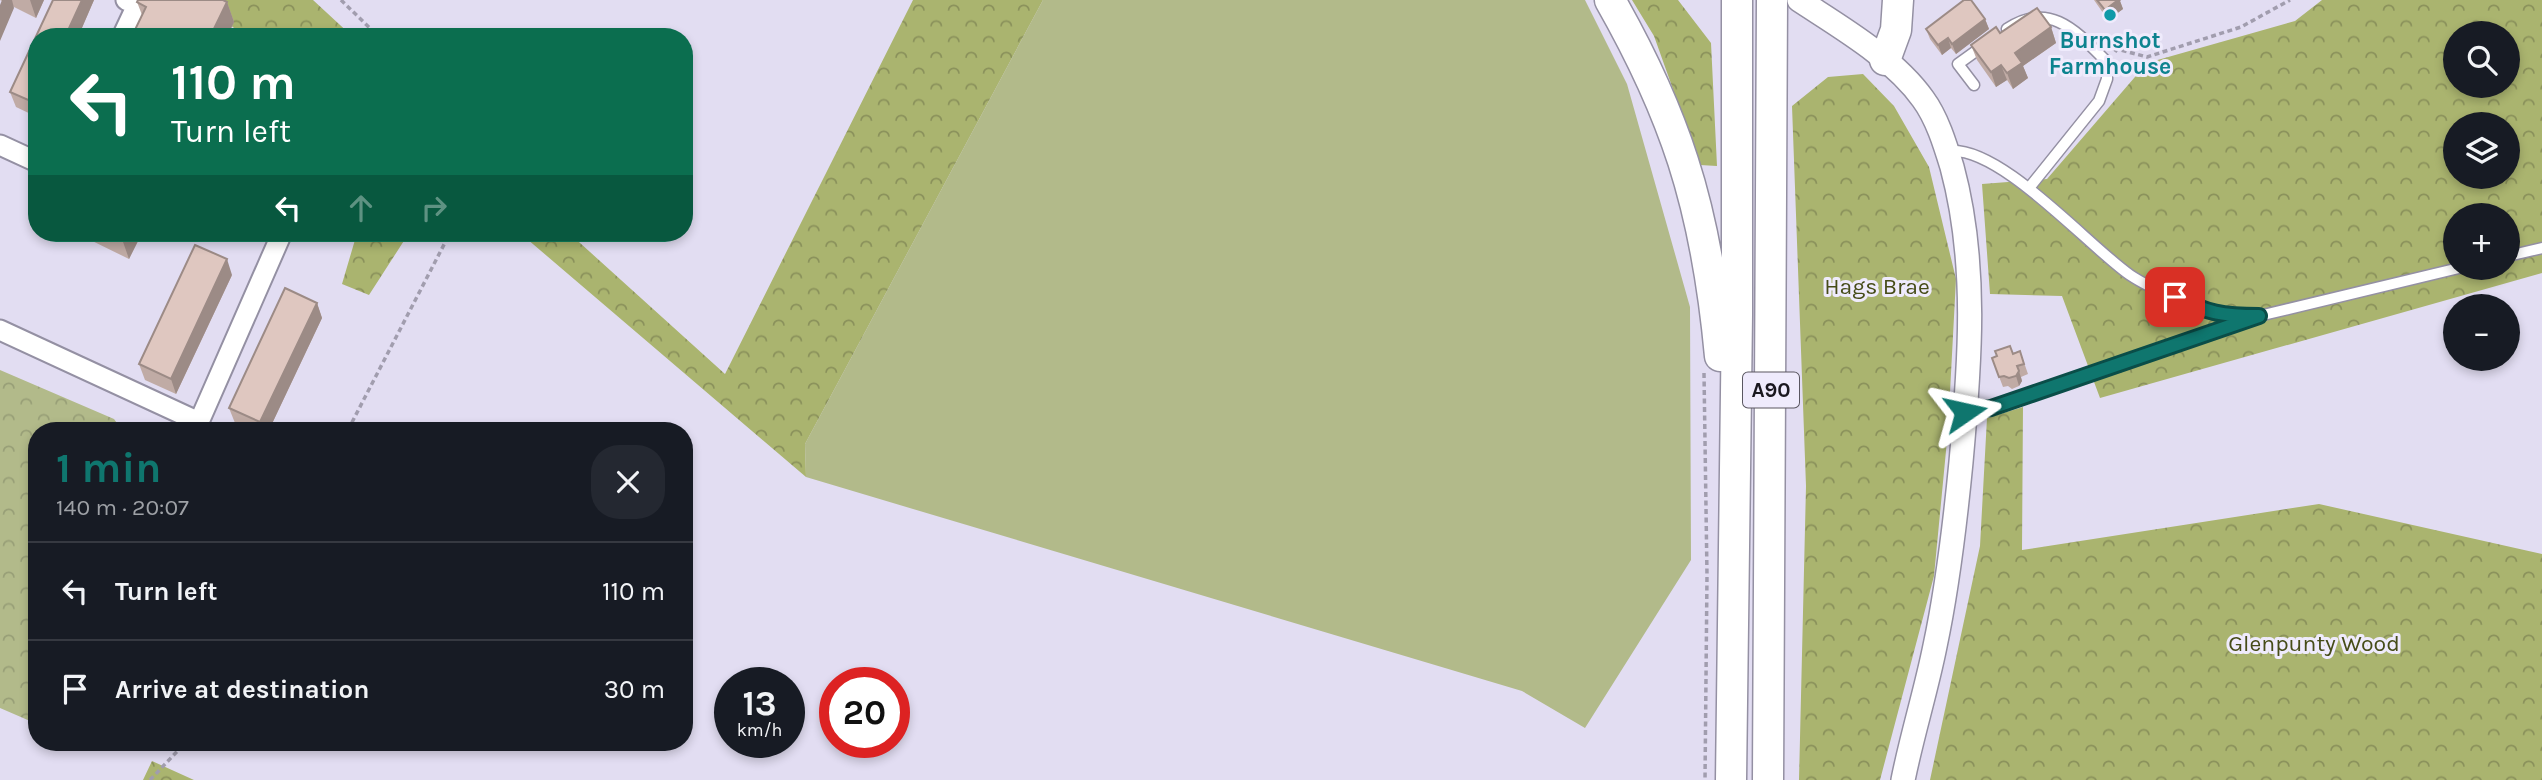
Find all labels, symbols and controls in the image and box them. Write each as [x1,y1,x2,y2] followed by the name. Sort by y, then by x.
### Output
[2102,7,2118,23] marker: Burnshot Farmhouse
[2443,21,2520,371] map controls
[2443,21,2520,98] button: search
[2049,27,2171,80] place label: Burnshot Farmhouse
[171,54,296,111] text: 110 m
[56,56,147,147] icon: left
[2443,112,2520,189] button: layers
[171,113,291,150] text: Turn left
[269,189,307,227] icon: left
[342,189,380,227] icon: ahead
[415,189,453,227] icon: right
[2443,203,2520,280] button: +
[2145,267,2205,327] pin
[1824,273,1930,300] park label: Hags Brae
[2156,278,2194,316] icon: arrive
[2443,294,2520,371] button: −
[1743,372,1799,408] road number: A90
[1928,375,2002,449] position arrow
[56,443,161,493] text: 1 min
[591,445,665,519] button: close
[56,494,189,521] text: 140 m · 20:07
[56,572,94,610] icon: left
[115,576,217,607] text: Turn left
[602,576,665,607] text: 110 m
[2228,630,2400,657] park label: Glenpunty Wood
[819,667,910,758] speed limit sign: 20
[56,670,94,708] icon: arrive
[115,674,369,705] text: Arrive at destination
[604,674,665,705] text: 30 m
[742,683,777,724] text: 13
[737,719,782,741] text: km/h

